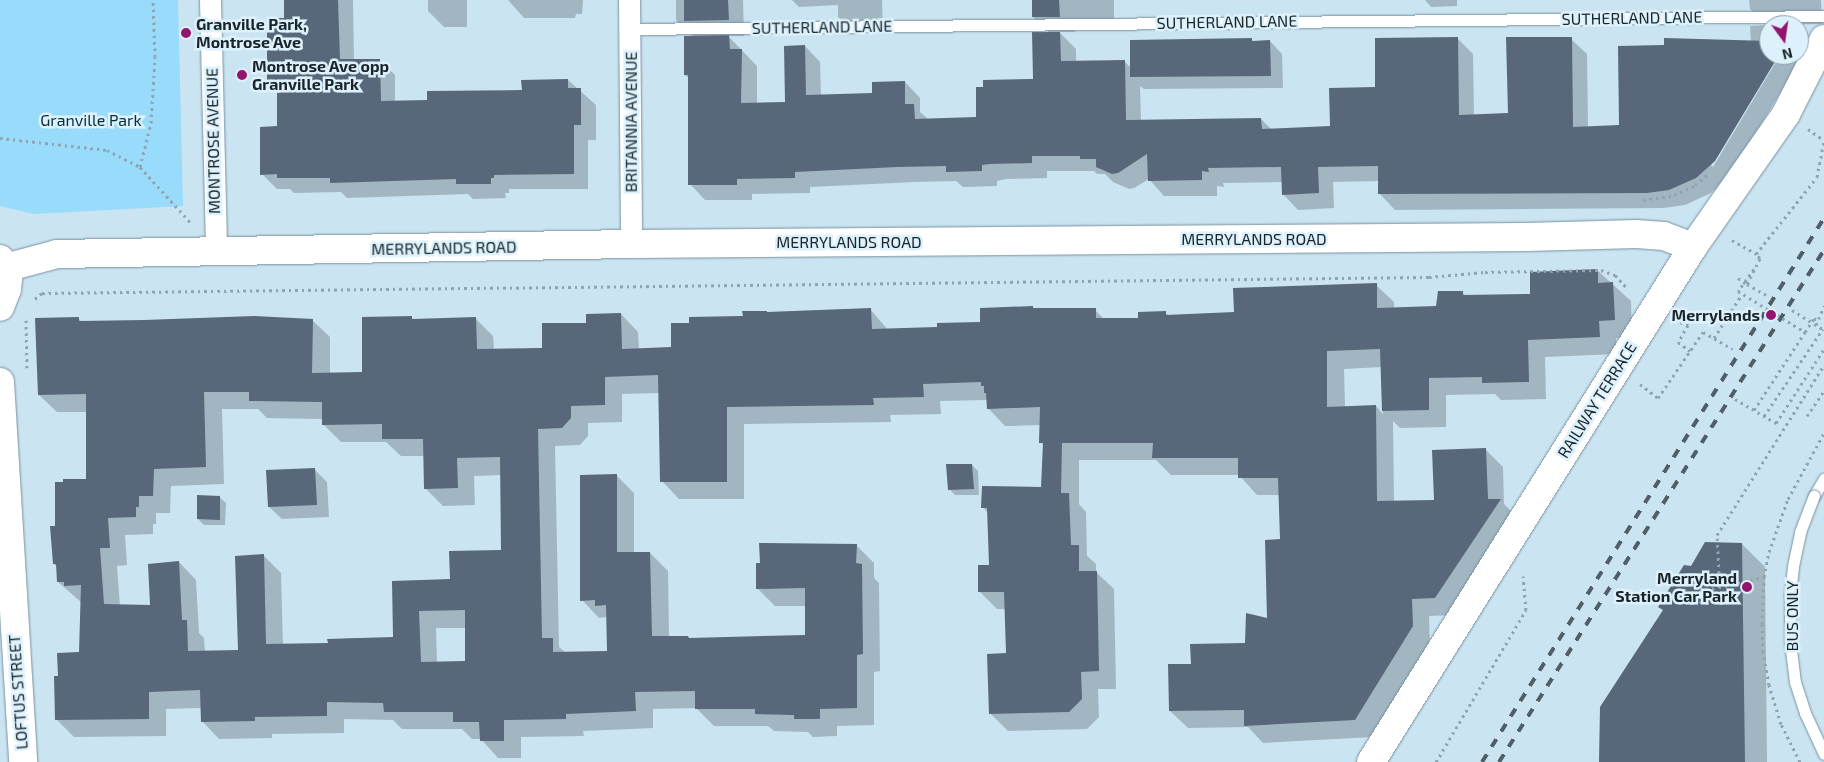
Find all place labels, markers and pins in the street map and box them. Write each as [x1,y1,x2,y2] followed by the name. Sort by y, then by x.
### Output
[196,14,307,52] place label: Granville Park, Montrose Ave
[180,27,192,39] marker: Granville Park, Montrose Ave
[252,56,390,94] place label: Montrose Ave opp Granville Park
[236,69,248,81] marker: Montrose Ave opp Granville Park
[1672,305,1760,325] place label: Merrylands
[1764,308,1778,322] marker: Merrylands
[1615,568,1737,606] place label: Merryland Station Car Park
[1741,581,1753,593] marker: Merryland Station Car Park

